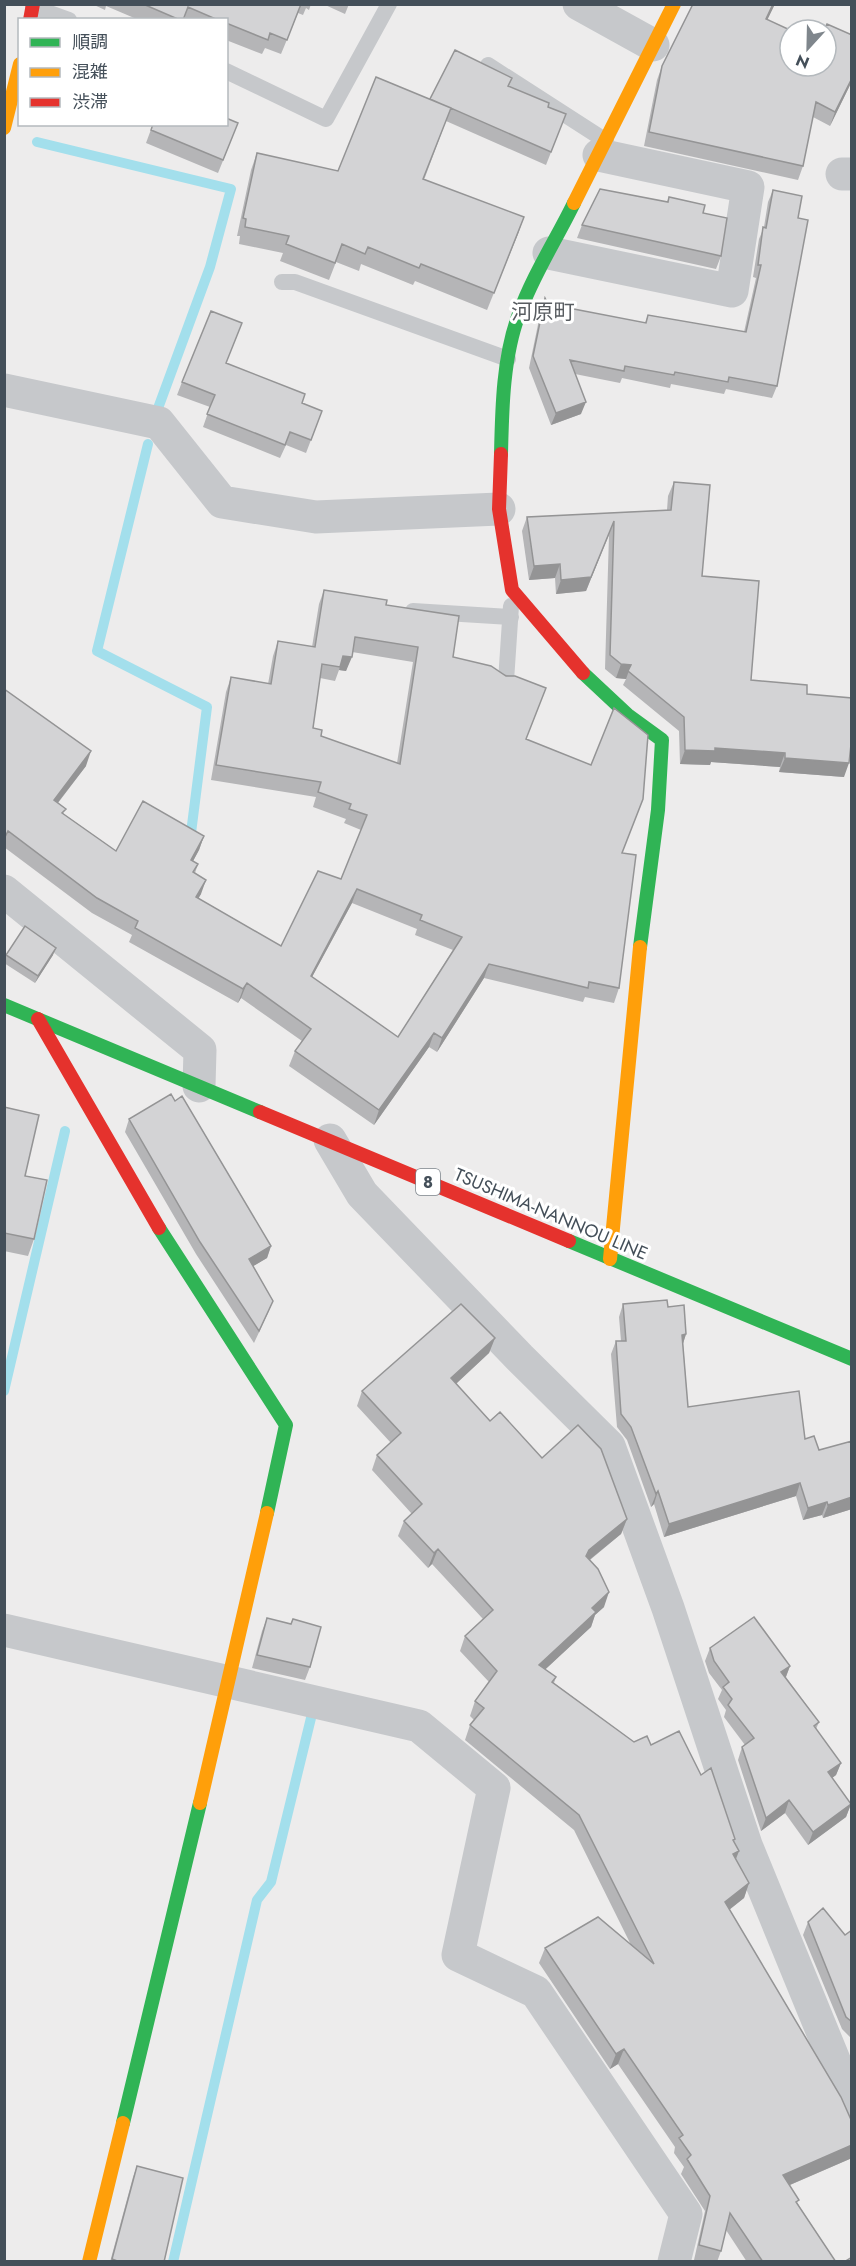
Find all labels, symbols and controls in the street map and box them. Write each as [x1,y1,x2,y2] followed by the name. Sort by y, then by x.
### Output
[18,18,228,126] legend
[778,18,838,78] north arrow
[72,29,108,55] text: 順調
[792,48,813,74] text: N
[72,59,108,85] text: 混雑
[72,89,108,115] text: 渋滞
[512,297,575,327] district label: 河原町
[450,1161,652,1267] street label: TSUSHIMA-NANNOU LINE
[416,1169,440,1195] road number: 8

